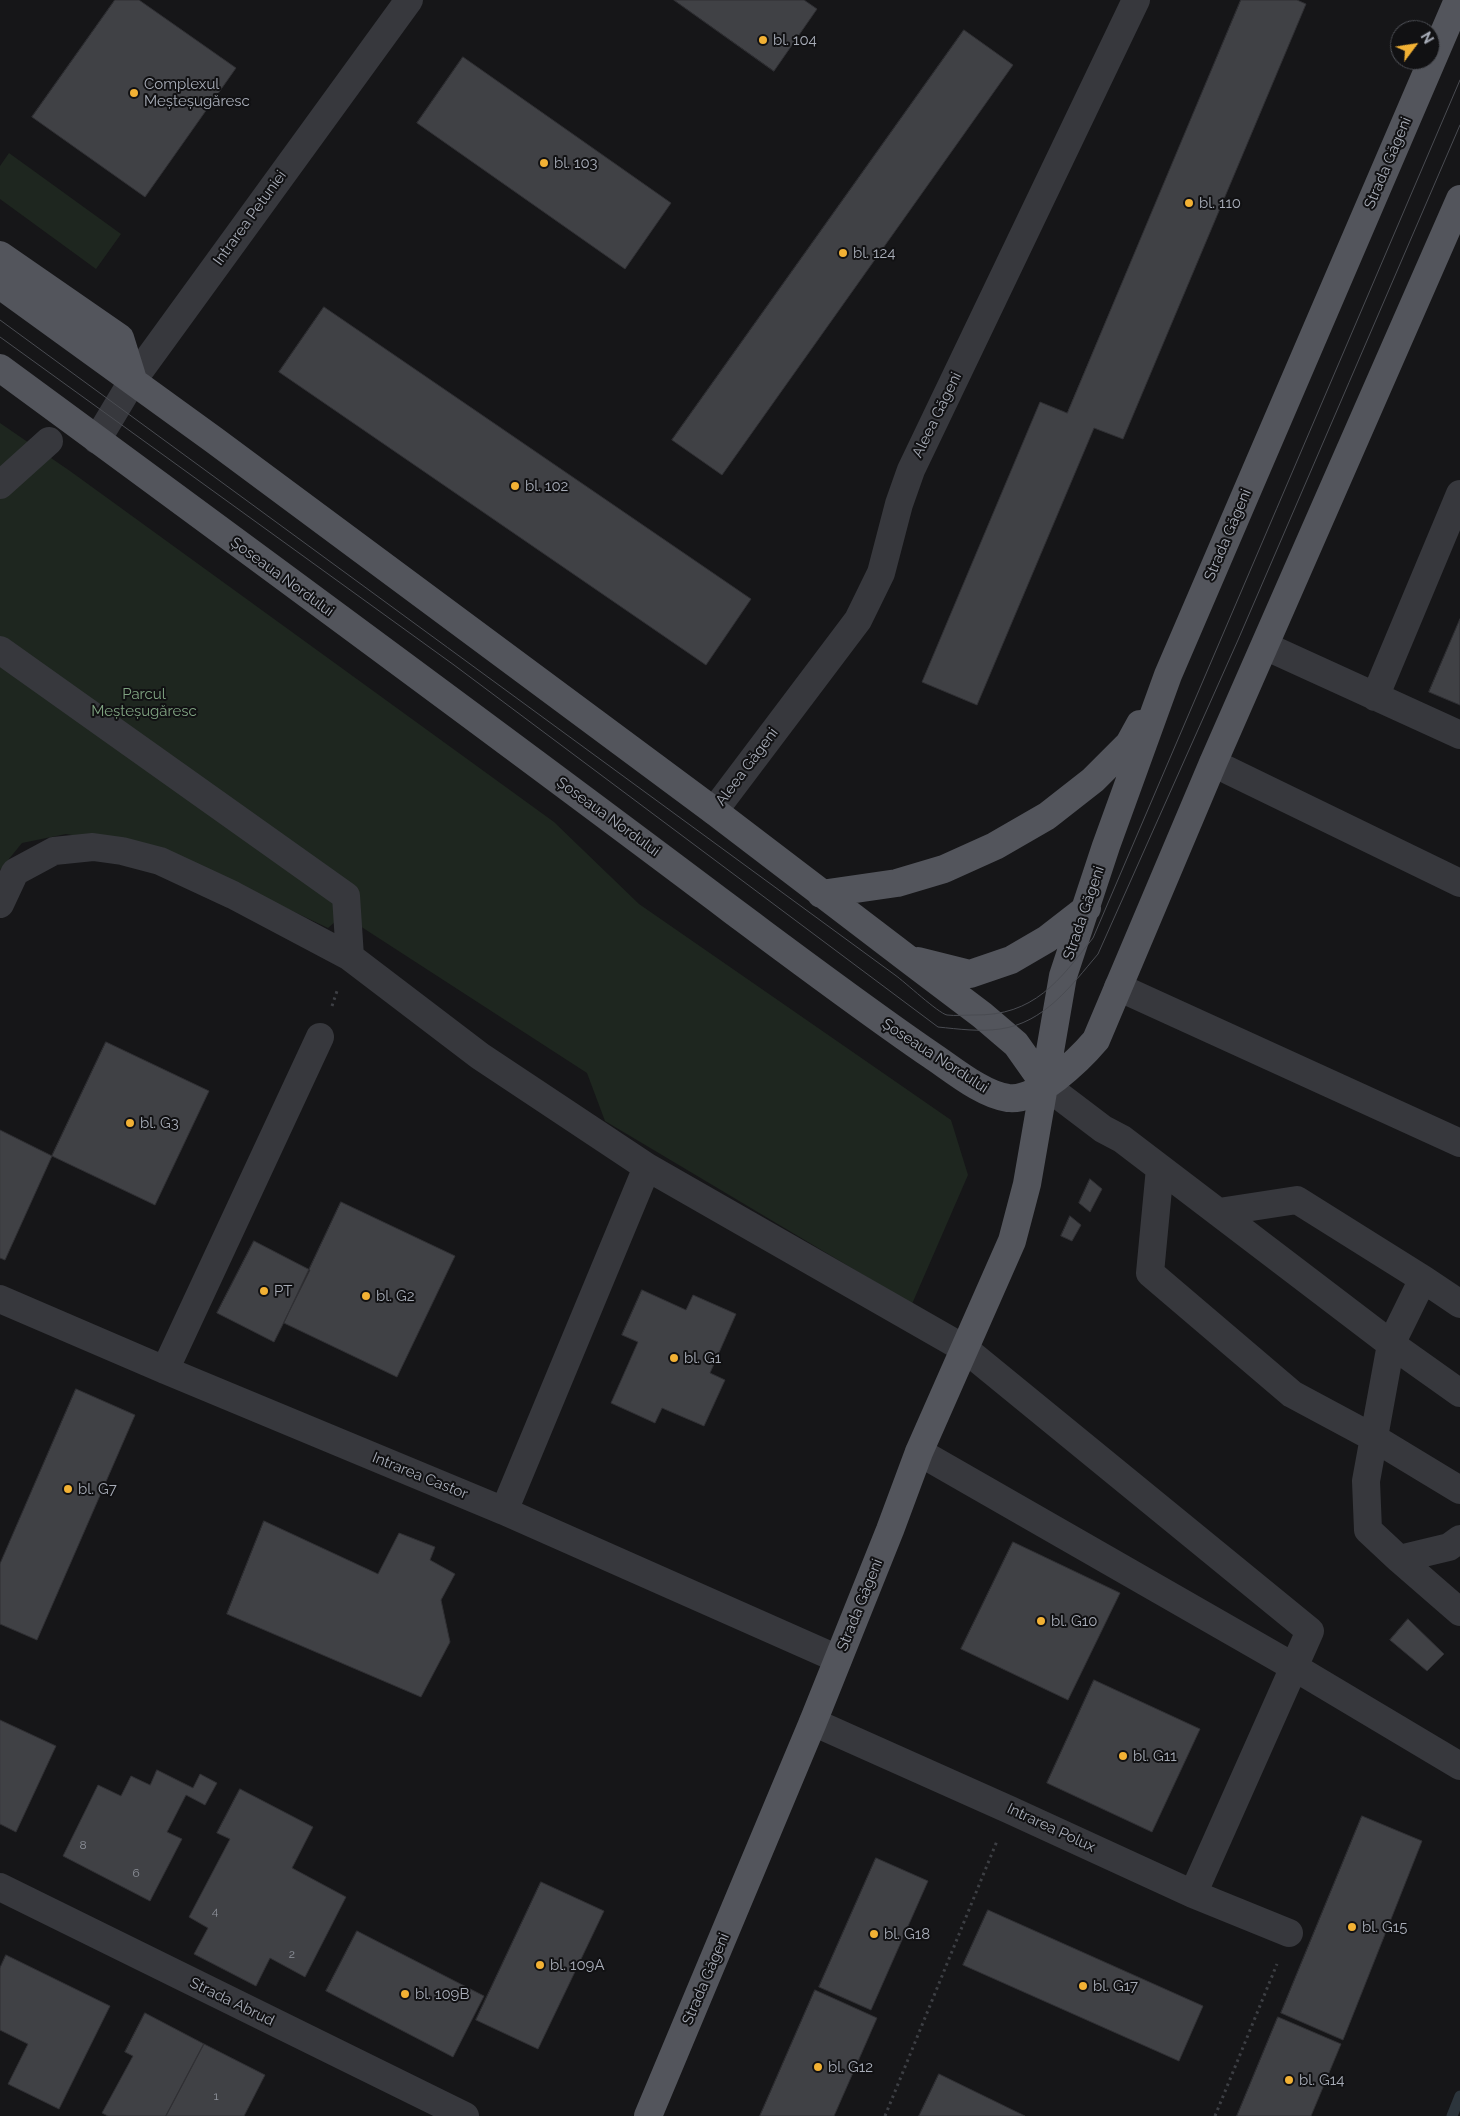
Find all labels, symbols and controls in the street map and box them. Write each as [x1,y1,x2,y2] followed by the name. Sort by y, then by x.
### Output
[1390,20,1440,70] north arrow
[1417,29,1437,46] text: N
[773,31,817,49] place label: bl. 104
[757,34,769,46] marker: bl. 104
[144,75,250,110] place label: Complexul Meșteșugăresc
[128,87,140,99] marker: Complexul Meșteșugăresc
[1361,114,1415,212] street label: Strada Găgeni
[554,154,598,172] place label: bl. 103
[538,157,550,169] marker: bl. 103
[210,167,290,269] street label: Intrarea Petuniei
[1199,194,1241,212] place label: bl. 110
[1183,197,1195,209] marker: bl. 110
[853,244,895,262] place label: bl. 124
[837,247,849,259] marker: bl. 124
[909,369,965,461] street label: Aleea Găgeni
[525,477,568,495] place label: bl. 102
[509,480,521,492] marker: bl. 102
[1201,486,1255,584] street label: Strada Găgeni
[227,534,337,620] street label: Șoseaua Nordului
[91,685,197,720] park label: Parcul Meșteșugăresc
[712,725,782,809] street label: Aleea Găgeni
[553,774,663,860] street label: Șoseaua Nordului
[1060,864,1108,962] street label: Strada Găgeni
[878,1015,992,1097] street label: Șoseaua Nordului
[140,1114,179,1132] place label: bl. G3
[124,1117,136,1129] marker: bl. G3
[274,1282,292,1300] place label: PT
[258,1285,270,1297] marker: PT
[376,1287,415,1305] place label: bl. G2
[360,1290,372,1302] marker: bl. G2
[684,1349,721,1367] place label: bl. G1
[668,1352,680,1364] marker: bl. G1
[370,1449,470,1503] street label: Intrarea Castor
[78,1480,117,1498] place label: bl. G7
[62,1483,74,1495] marker: bl. G7
[833,1556,887,1654] street label: Strada Găgeni
[1051,1612,1097,1630] place label: bl. G10
[1035,1615,1047,1627] marker: bl. G10
[1133,1747,1177,1765] place label: bl. G11
[1117,1750,1129,1762] marker: bl. G11
[1004,1800,1098,1856] street label: Intrarea Polux
[79,1838,87,1852] house number: 8
[132,1866,140,1880] house number: 6
[212,1904,218,1918] house number: 4
[1362,1918,1407,1936] place label: bl. G15
[1346,1921,1358,1933] marker: bl. G15
[884,1925,930,1943] place label: bl. G18
[868,1928,880,1940] marker: bl. G18
[679,1930,733,2028] street label: Strada Găgeni
[289,1947,295,1961] house number: 2
[550,1956,605,1974] place label: bl. 109A
[534,1959,546,1971] marker: bl. 109A
[187,1974,277,2030] street label: Strada Abrud
[1093,1977,1138,1995] place label: bl. G17
[1077,1980,1089,1992] marker: bl. G17
[415,1985,469,2003] place label: bl. 109B
[399,1988,411,2000] marker: bl. 109B
[828,2058,873,2076] place label: bl. G12
[812,2061,824,2073] marker: bl. G12
[1299,2071,1344,2089] place label: bl. G14
[1283,2074,1295,2086] marker: bl. G14
[213,2089,219,2103] house number: 1

